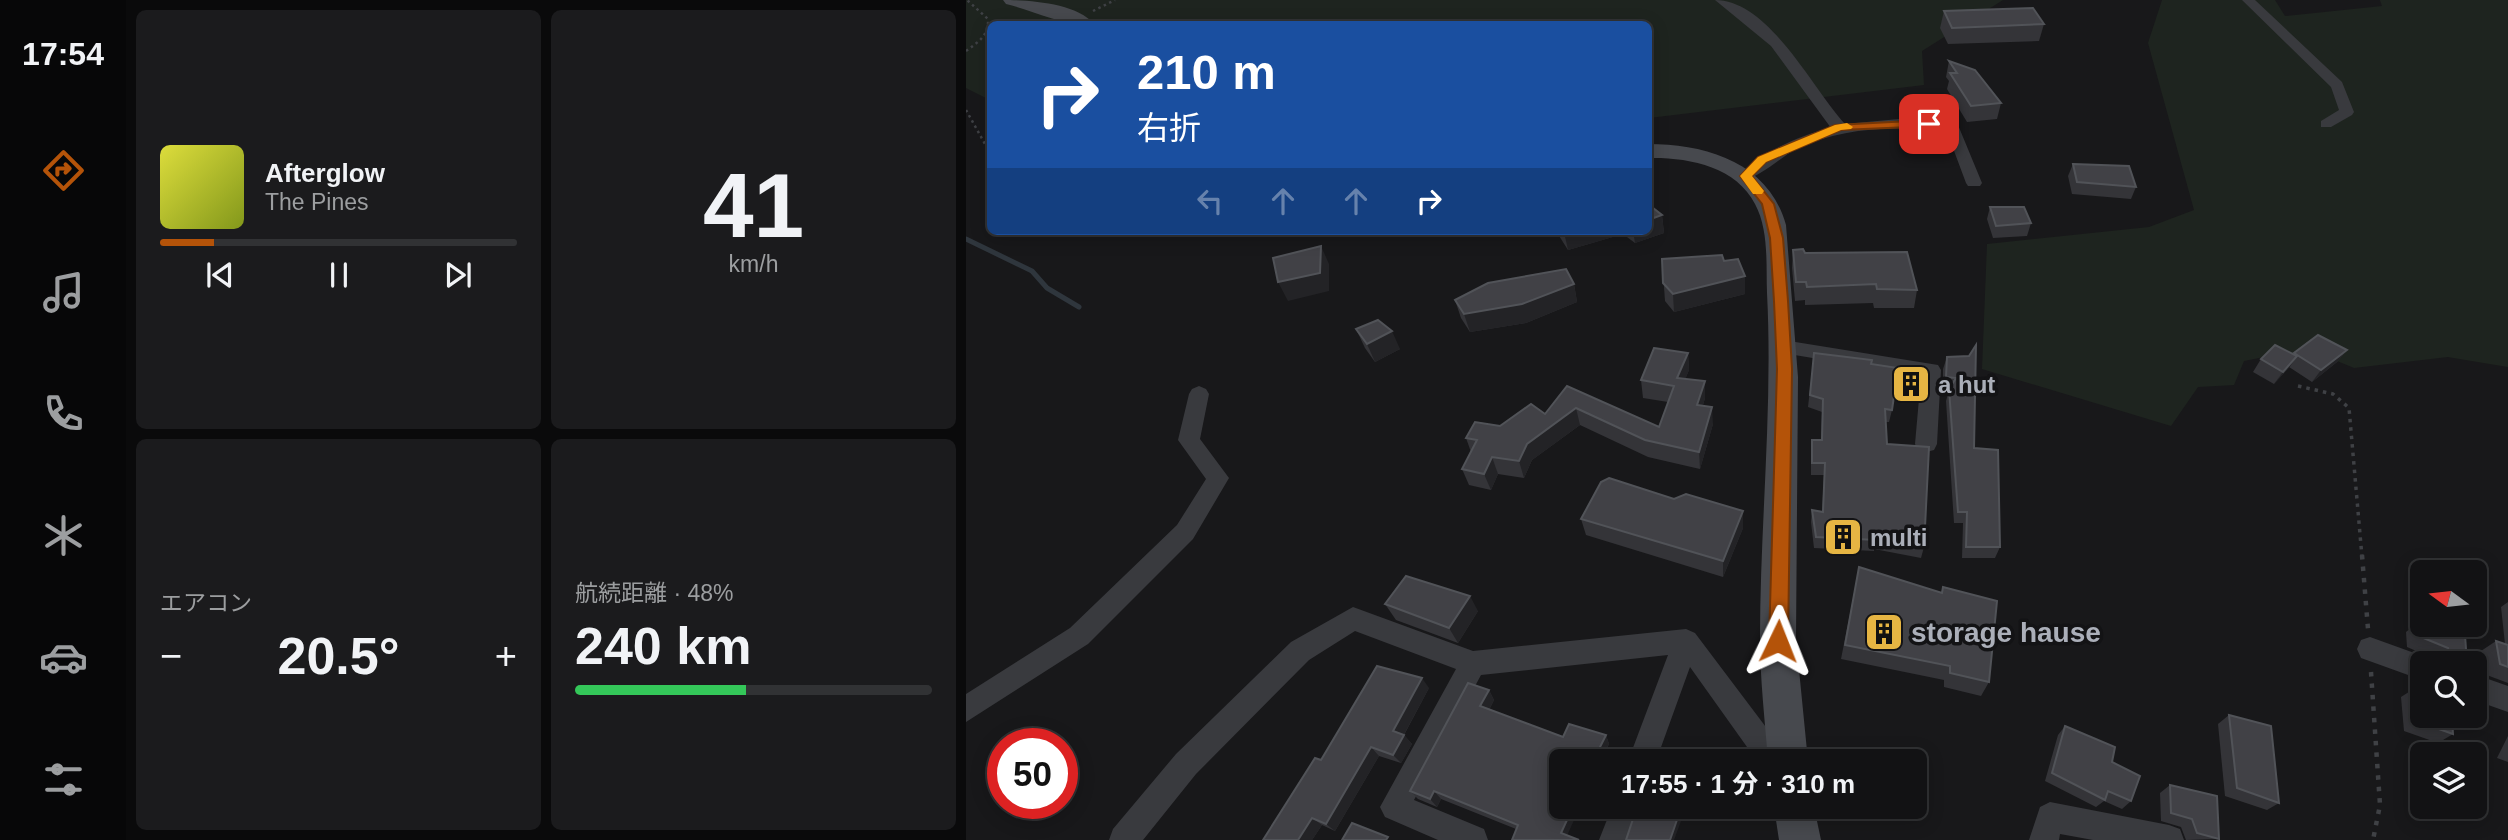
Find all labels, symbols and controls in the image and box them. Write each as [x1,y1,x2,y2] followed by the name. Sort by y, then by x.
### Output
[22,36,104,72] text: 17:54
[1137,45,1276,99] text: 210 m
[1022,49,1113,140] icon: right
[1899,94,1959,154] pin
[1910,105,1948,143] icon: arrive
[1137,110,1201,146] text: 右折
[39,146,88,195] icon: directions
[703,155,804,256] text: 41
[265,158,385,188] text: Afterglow
[1191,182,1229,220] icon: left
[1264,182,1302,220] icon: ahead
[1337,182,1375,220] icon: ahead
[1410,182,1448,220] icon: right
[265,189,369,215] text: The Pines
[729,251,778,277] text: km/h
[201,256,239,294] icon: previous
[320,256,358,294] icon: pause
[439,256,477,294] icon: next
[39,268,88,317] icon: music
[1890,363,1932,405] building icon: a hut
[1938,371,1995,398] place label: a hut
[39,389,88,438] icon: phone
[39,511,88,560] icon: climate
[1822,516,1864,558] building icon: multi
[1870,524,1927,551] place label: multi
[2410,560,2487,637] north arrow
[2410,560,2487,819] map controls
[575,580,733,606] text: 航続距離 · 48%
[160,590,252,616] text: エアコン
[1741,604,1815,678] position arrow
[1863,611,1905,653] building icon: storage hause
[575,617,751,675] text: 240 km
[1911,617,2101,648] place label: storage hause
[277,627,400,685] text: 20.5°
[39,633,88,682] icon: car
[160,635,182,677] text: −
[495,635,517,677] text: +
[2410,651,2487,728] button: search
[987,728,1078,819] speed limit sign: 50
[2410,742,2487,819] button: layers
[39,755,88,804] icon: filters
[1621,769,1855,799] text: 17:55 · 1 分 · 310 m

